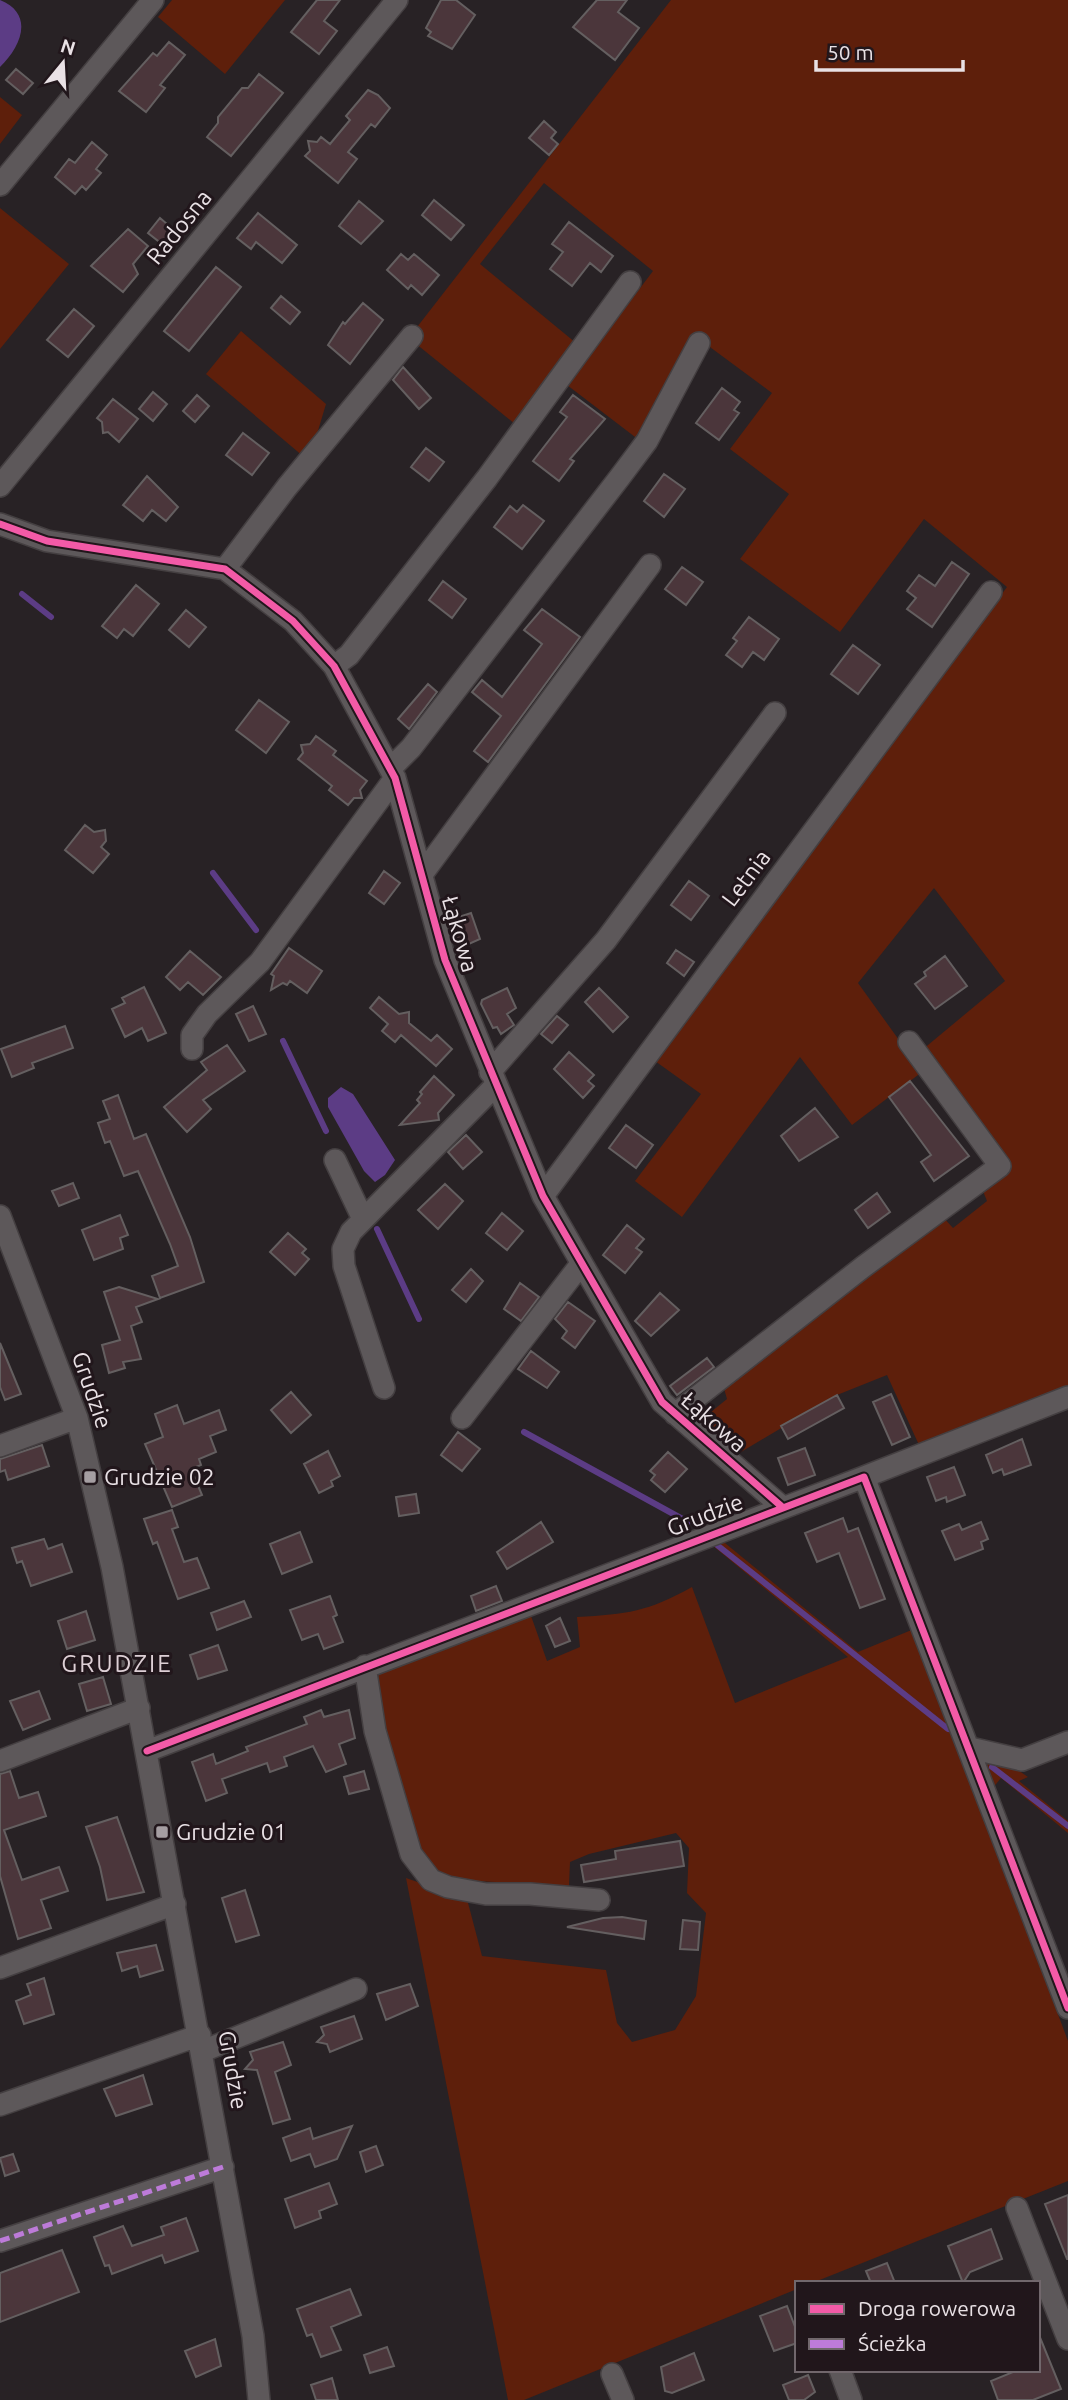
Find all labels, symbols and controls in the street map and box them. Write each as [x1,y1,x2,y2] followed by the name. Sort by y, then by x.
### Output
[28,28,98,98] north arrow
[816,28,963,72] scale bar
[58,34,78,59] text: N
[827,40,874,64] text: 50 m
[141,185,216,269] street label: Radosna
[716,845,775,911] street label: Letnia
[438,893,483,975] street label: Łąkowa
[68,1348,117,1431] street label: Grudzie
[677,1387,752,1457] street label: Łąkowa
[104,1464,215,1489] place label: Grudzie 02
[82,1469,98,1485] marker: Grudzie 02
[663,1489,746,1540] street label: Grudzie
[61,1650,173,1677] district label: GRUDZIE
[176,1819,287,1844] place label: Grudzie 01
[154,1824,170,1840] marker: Grudzie 01
[214,2029,253,2111] street label: Grudzie
[795,2281,1040,2372] legend
[858,2296,1016,2320] text: Droga rowerowa
[858,2331,927,2355] text: Ścieżka

